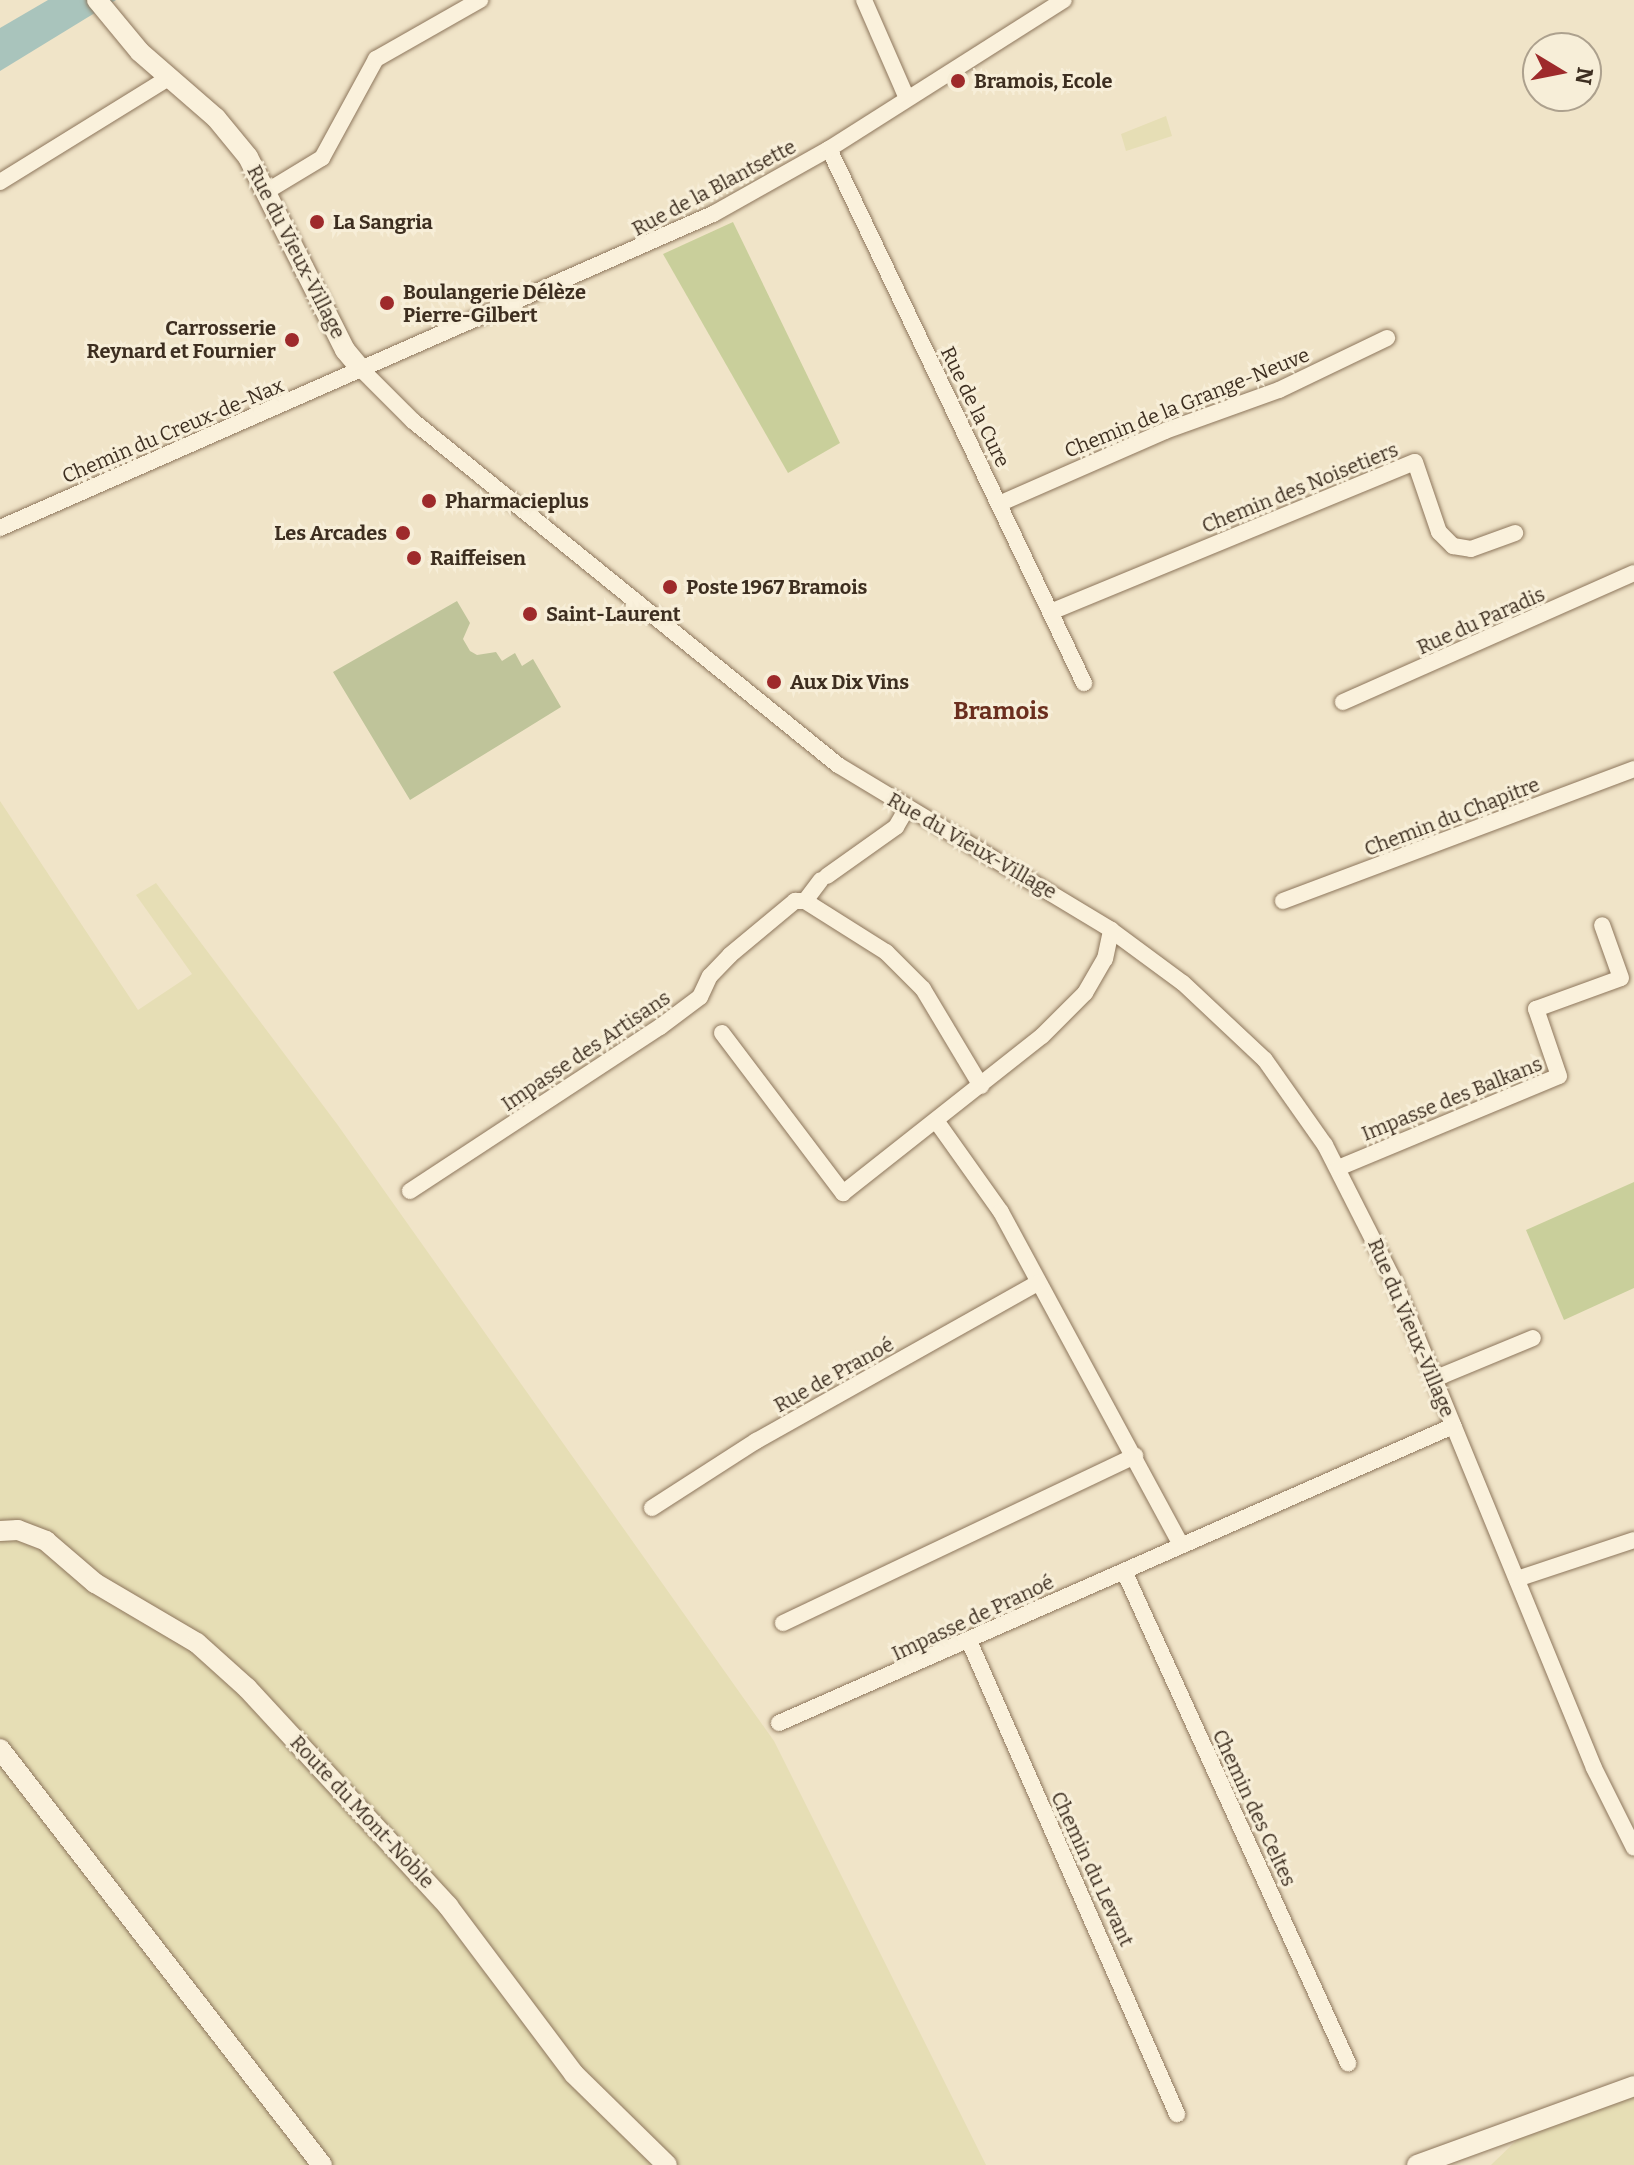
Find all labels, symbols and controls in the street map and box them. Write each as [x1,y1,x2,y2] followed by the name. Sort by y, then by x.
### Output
[1522,32,1602,112] north arrow
[1569,65,1599,87] text: N
[974,69,1112,93] place label: Bramois, Ecole
[949,72,967,90] marker: Bramois, Ecole
[628,135,800,241] street label: Rue de la Blantsette
[242,161,350,343] street label: Rue du Vieux-Village
[333,210,433,234] place label: La Sangria
[308,213,326,231] marker: La Sangria
[403,280,586,327] place label: Boulangerie Délèze Pierre-Gilbert
[378,294,396,312] marker: Boulangerie Délèze Pierre-Gilbert
[87,316,276,363] place label: Carrosserie Reynard et Fournier
[283,331,301,349] marker: Carrosserie Reynard et Fournier
[935,343,1015,471] street label: Rue de la Cure
[1061,343,1313,463] street label: Chemin de la Grange-Neuve
[59,373,287,489] street label: Chemin du Creux-de-Nax
[1198,438,1402,538] street label: Chemin des Noisetiers
[445,489,589,513] place label: Pharmacieplus
[420,492,438,510] marker: Pharmacieplus
[274,521,387,545] place label: Les Arcades
[394,524,412,542] marker: Les Arcades
[430,546,526,570] place label: Raiffeisen
[405,549,423,567] marker: Raiffeisen
[686,575,867,599] place label: Poste 1967 Bramois
[661,578,679,596] marker: Poste 1967 Bramois
[1413,582,1549,660] street label: Rue du Paradis
[546,602,681,626] place label: Saint-Laurent
[521,605,539,623] marker: Saint-Laurent
[790,670,909,694] place label: Aux Dix Vins
[765,673,783,691] marker: Aux Dix Vins
[953,698,1049,726] district label: Bramois
[1361,773,1543,861] street label: Chemin du Chapitre
[883,788,1061,904] street label: Rue du Vieux-Village
[497,986,675,1116] street label: Impasse des Artisans
[1358,1052,1546,1146] street label: Impasse des Balkans
[1363,1235,1459,1421] street label: Rue du Vieux-Village
[770,1332,898,1418] street label: Rue de Pranoé
[888,1570,1058,1666] street label: Impasse de Pranoé
[1207,1726,1301,1890] street label: Chemin des Celtes
[285,1731,439,1893] street label: Route du Mont-Noble
[1046,1788,1138,1950] street label: Chemin du Levant

